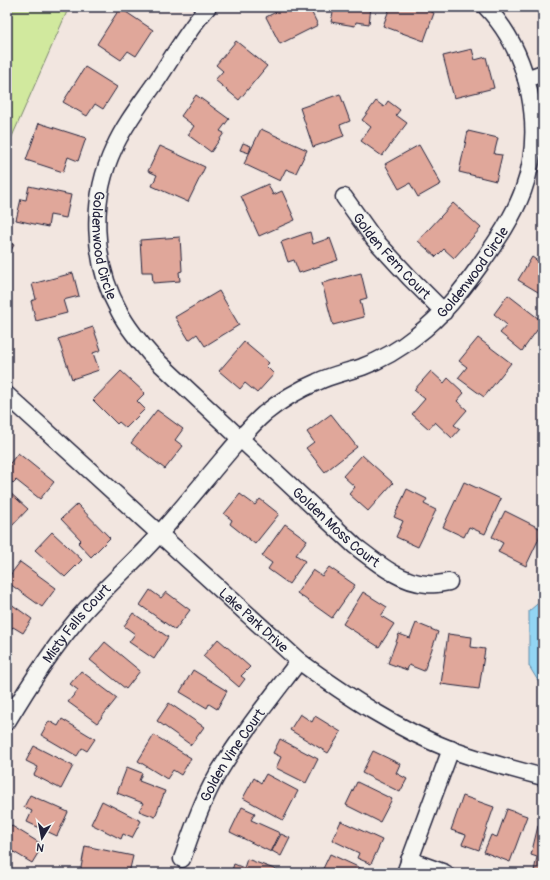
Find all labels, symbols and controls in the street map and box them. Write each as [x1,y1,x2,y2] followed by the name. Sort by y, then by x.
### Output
[89,190,121,302] street label: Goldenwood Circle
[349,209,435,303] street label: Golden Fern Court
[433,223,512,322] street label: Goldenwood Circle
[289,483,384,571] street label: Golden Moss Court
[39,580,114,666] street label: Misty Falls Court
[216,584,292,656] street label: Lake Park Drive
[196,705,268,804] street label: Golden Vine Court
[22,818,62,858] north arrow
[35,840,45,854] text: N

